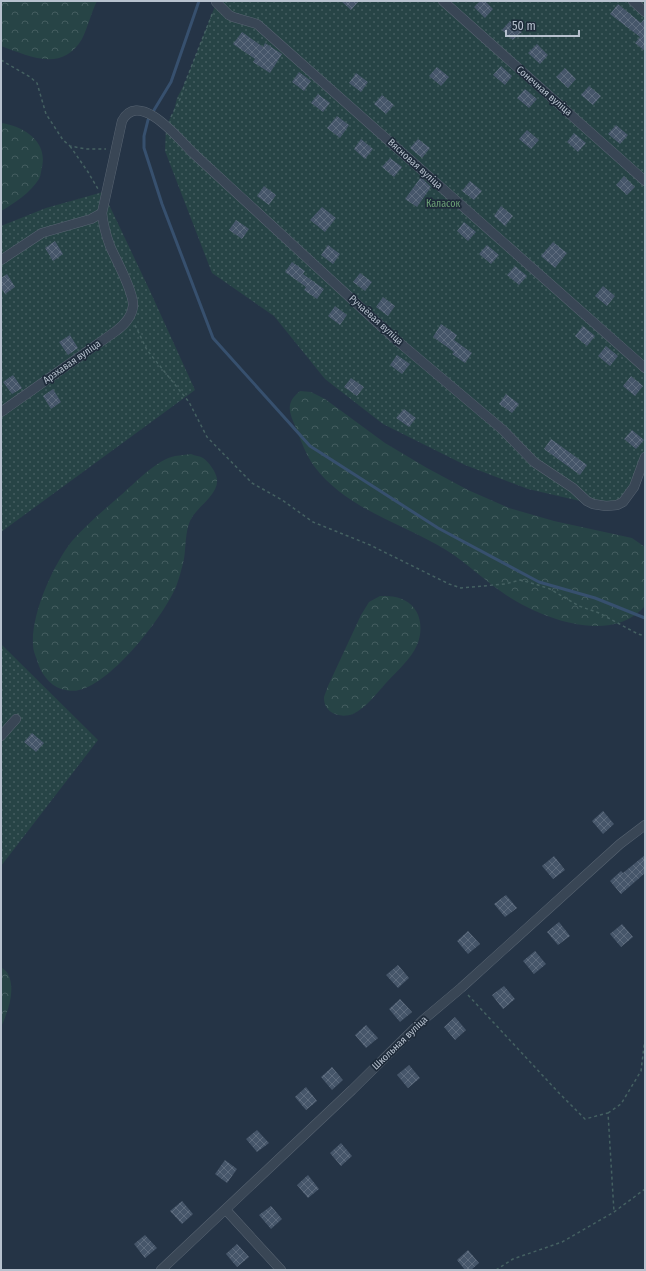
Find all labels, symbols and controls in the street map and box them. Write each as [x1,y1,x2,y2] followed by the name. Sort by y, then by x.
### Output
[506,12,579,38] scale bar
[512,19,536,33] text: 50 m
[514,63,575,119] street label: Сонечная вуліца
[385,136,446,192] street label: Вясновая вуліца
[426,198,460,210] park label: Каласок
[346,292,406,347] street label: Ручаёвая вуліца
[40,337,103,386] street label: Арэхавая вуліца
[369,1013,430,1072] street label: Школьная вуліца

